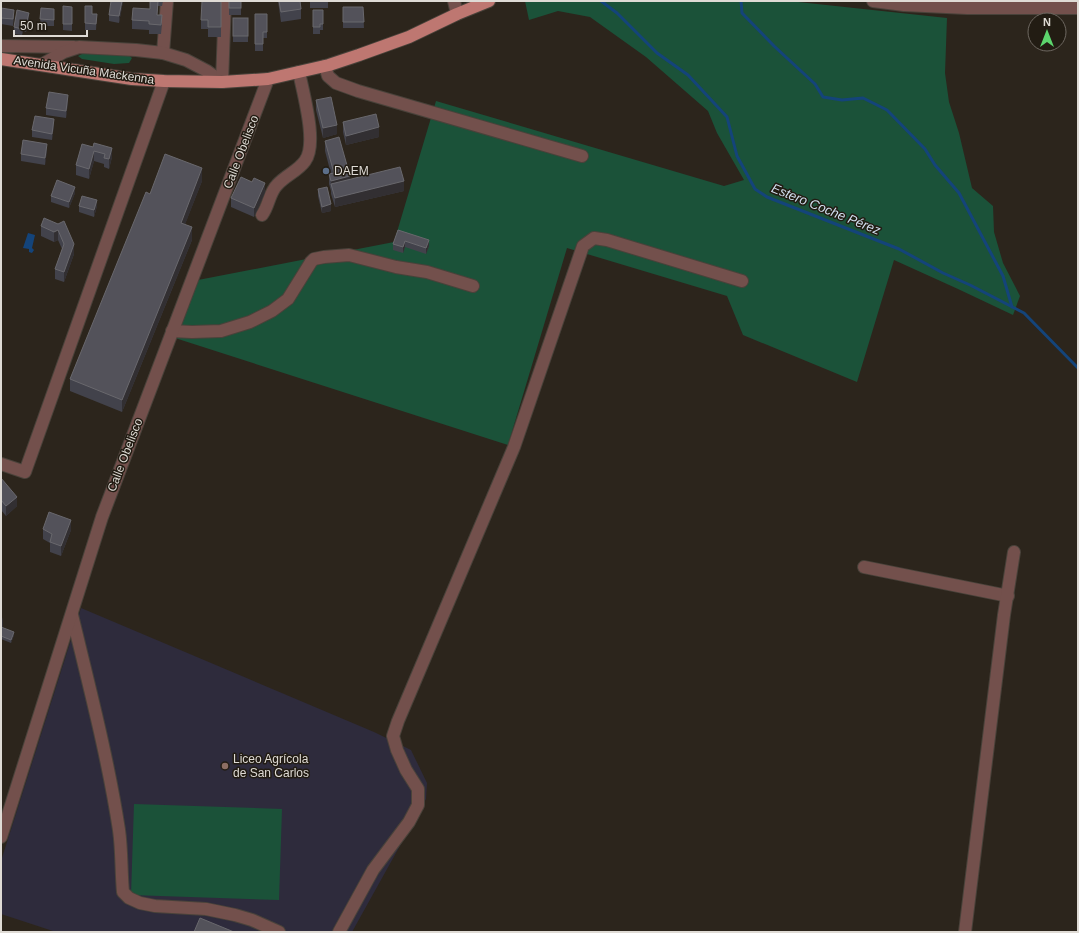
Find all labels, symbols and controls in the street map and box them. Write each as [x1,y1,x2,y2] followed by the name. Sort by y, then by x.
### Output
[14,12,87,38] scale bar
[1027,12,1067,52] north arrow
[1043,16,1051,28] text: N
[20,19,47,33] text: 50 m
[13,53,155,87] street label: Avenida Vicuña Mackenna
[221,113,262,191] street label: Calle Obelisco
[334,164,369,178] place label: DAEM
[321,166,331,176] marker: DAEM
[769,180,883,238] water label: Estero Coche Pérez
[105,416,146,494] street label: Calle Obelisco
[233,752,309,780] place label: Liceo Agrícola de San Carlos
[220,761,230,771] marker: Liceo Agrícola de San Carlos

